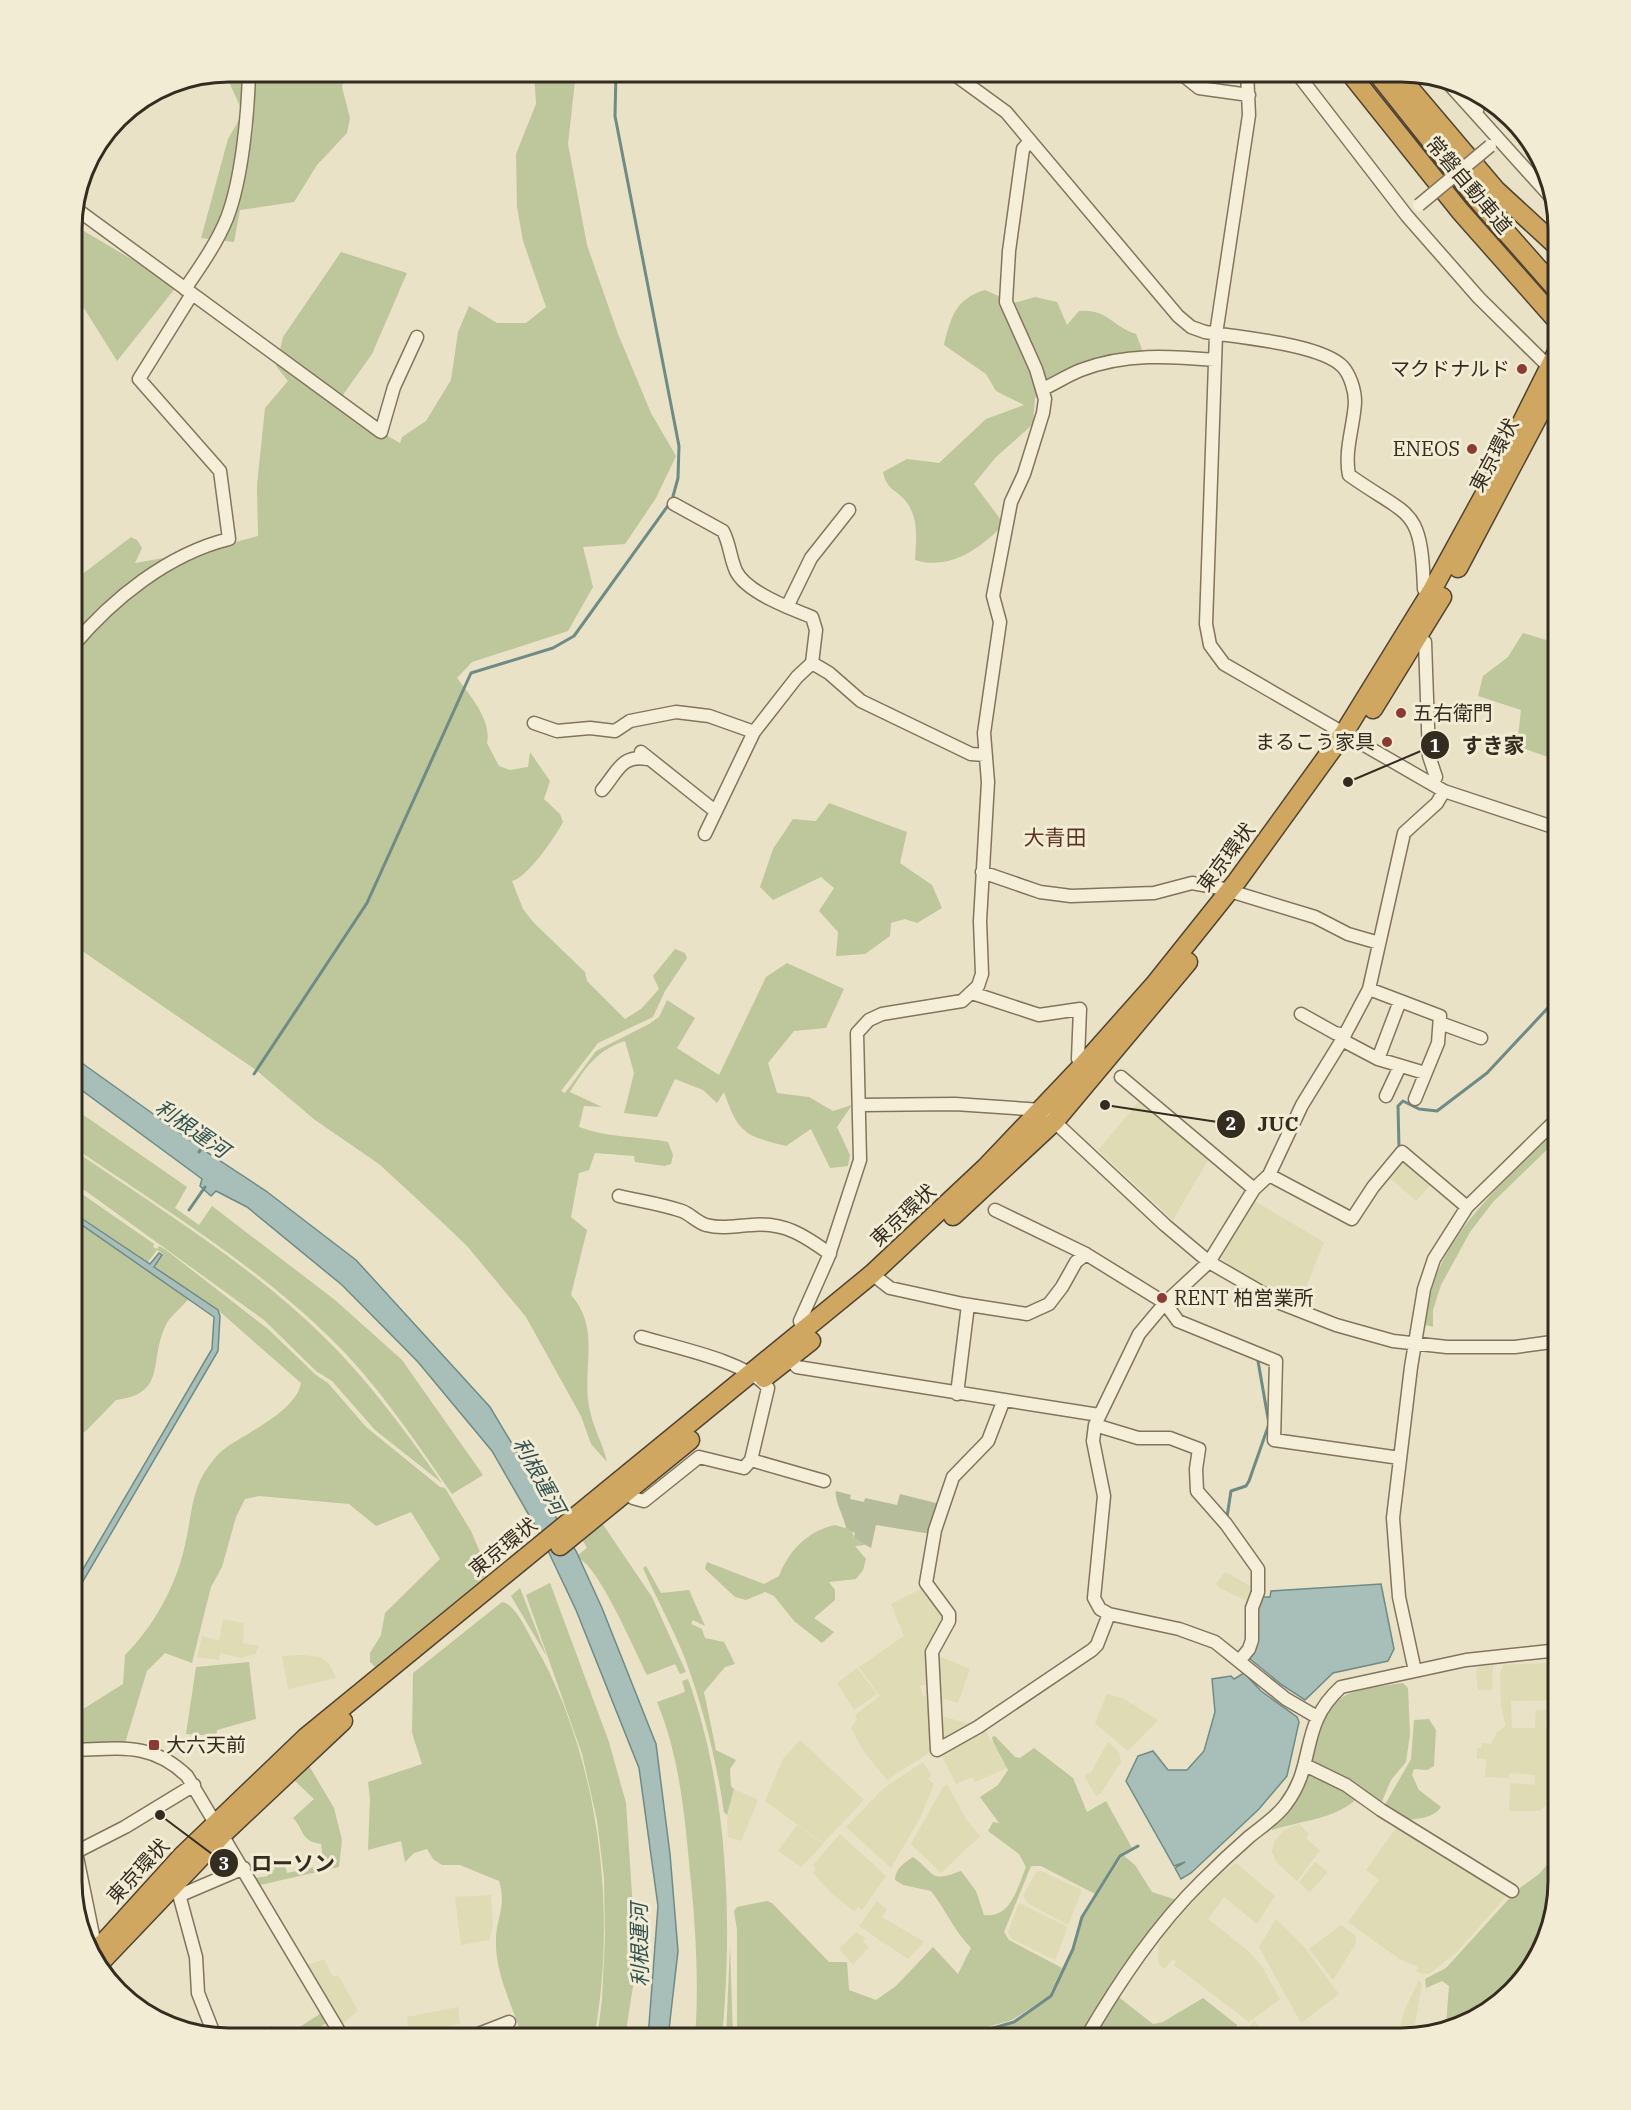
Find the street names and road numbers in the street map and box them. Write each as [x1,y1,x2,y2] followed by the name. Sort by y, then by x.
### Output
[1420,130,1518,239] street label: 常磐自動車道
[1463,413,1524,496] street label: 東京環状
[1191,817,1260,897] street label: 東京環状
[864,1177,941,1252] street label: 東京環状
[463,1511,542,1582] street label: 東京環状
[100,1832,175,1909] street label: 東京環状

